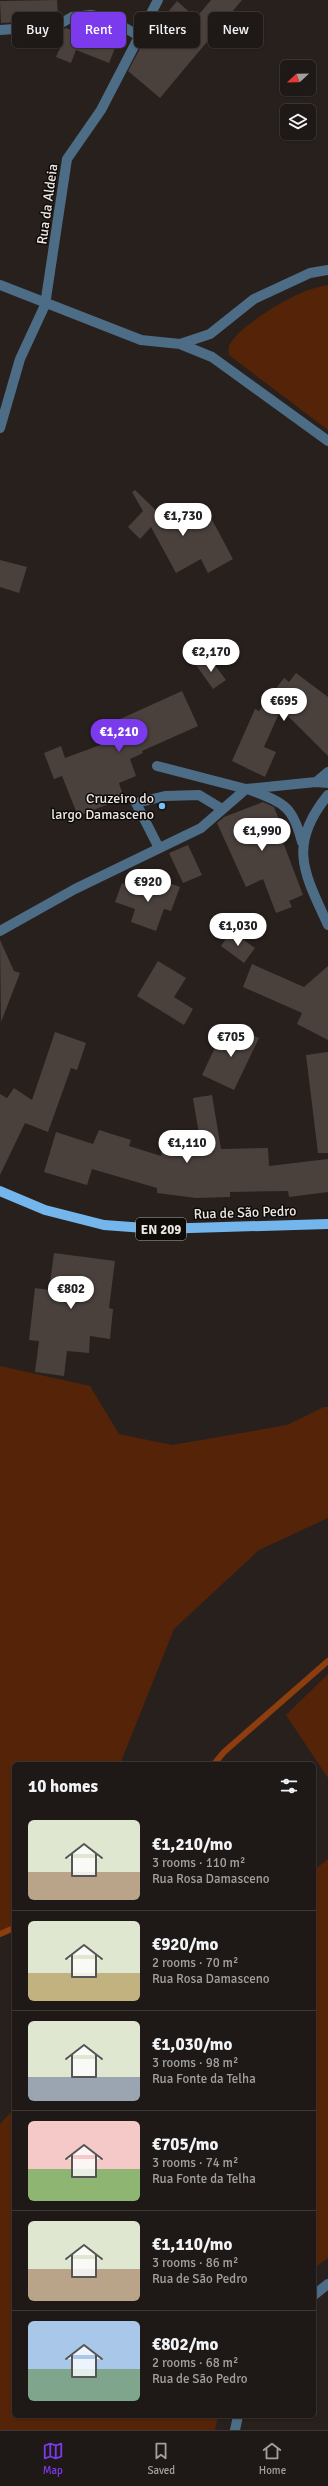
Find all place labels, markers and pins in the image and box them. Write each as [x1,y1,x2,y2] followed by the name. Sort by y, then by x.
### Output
[150,503,216,537] pin: €1,730
[178,639,244,673] pin: €2,170
[260,688,308,722] pin: €695
[86,719,152,753] pin: €1,210
[51,790,154,823] place label: Cruzeiro do largo Damasceno
[157,801,167,811] marker: Cruzeiro do largo Damasceno
[229,818,295,852] pin: €1,990
[124,869,172,903] pin: €920
[205,913,271,947] pin: €1,030
[207,1024,255,1058] pin: €705
[154,1130,220,1164] pin: €1,110
[47,1276,95,1310] pin: €802

